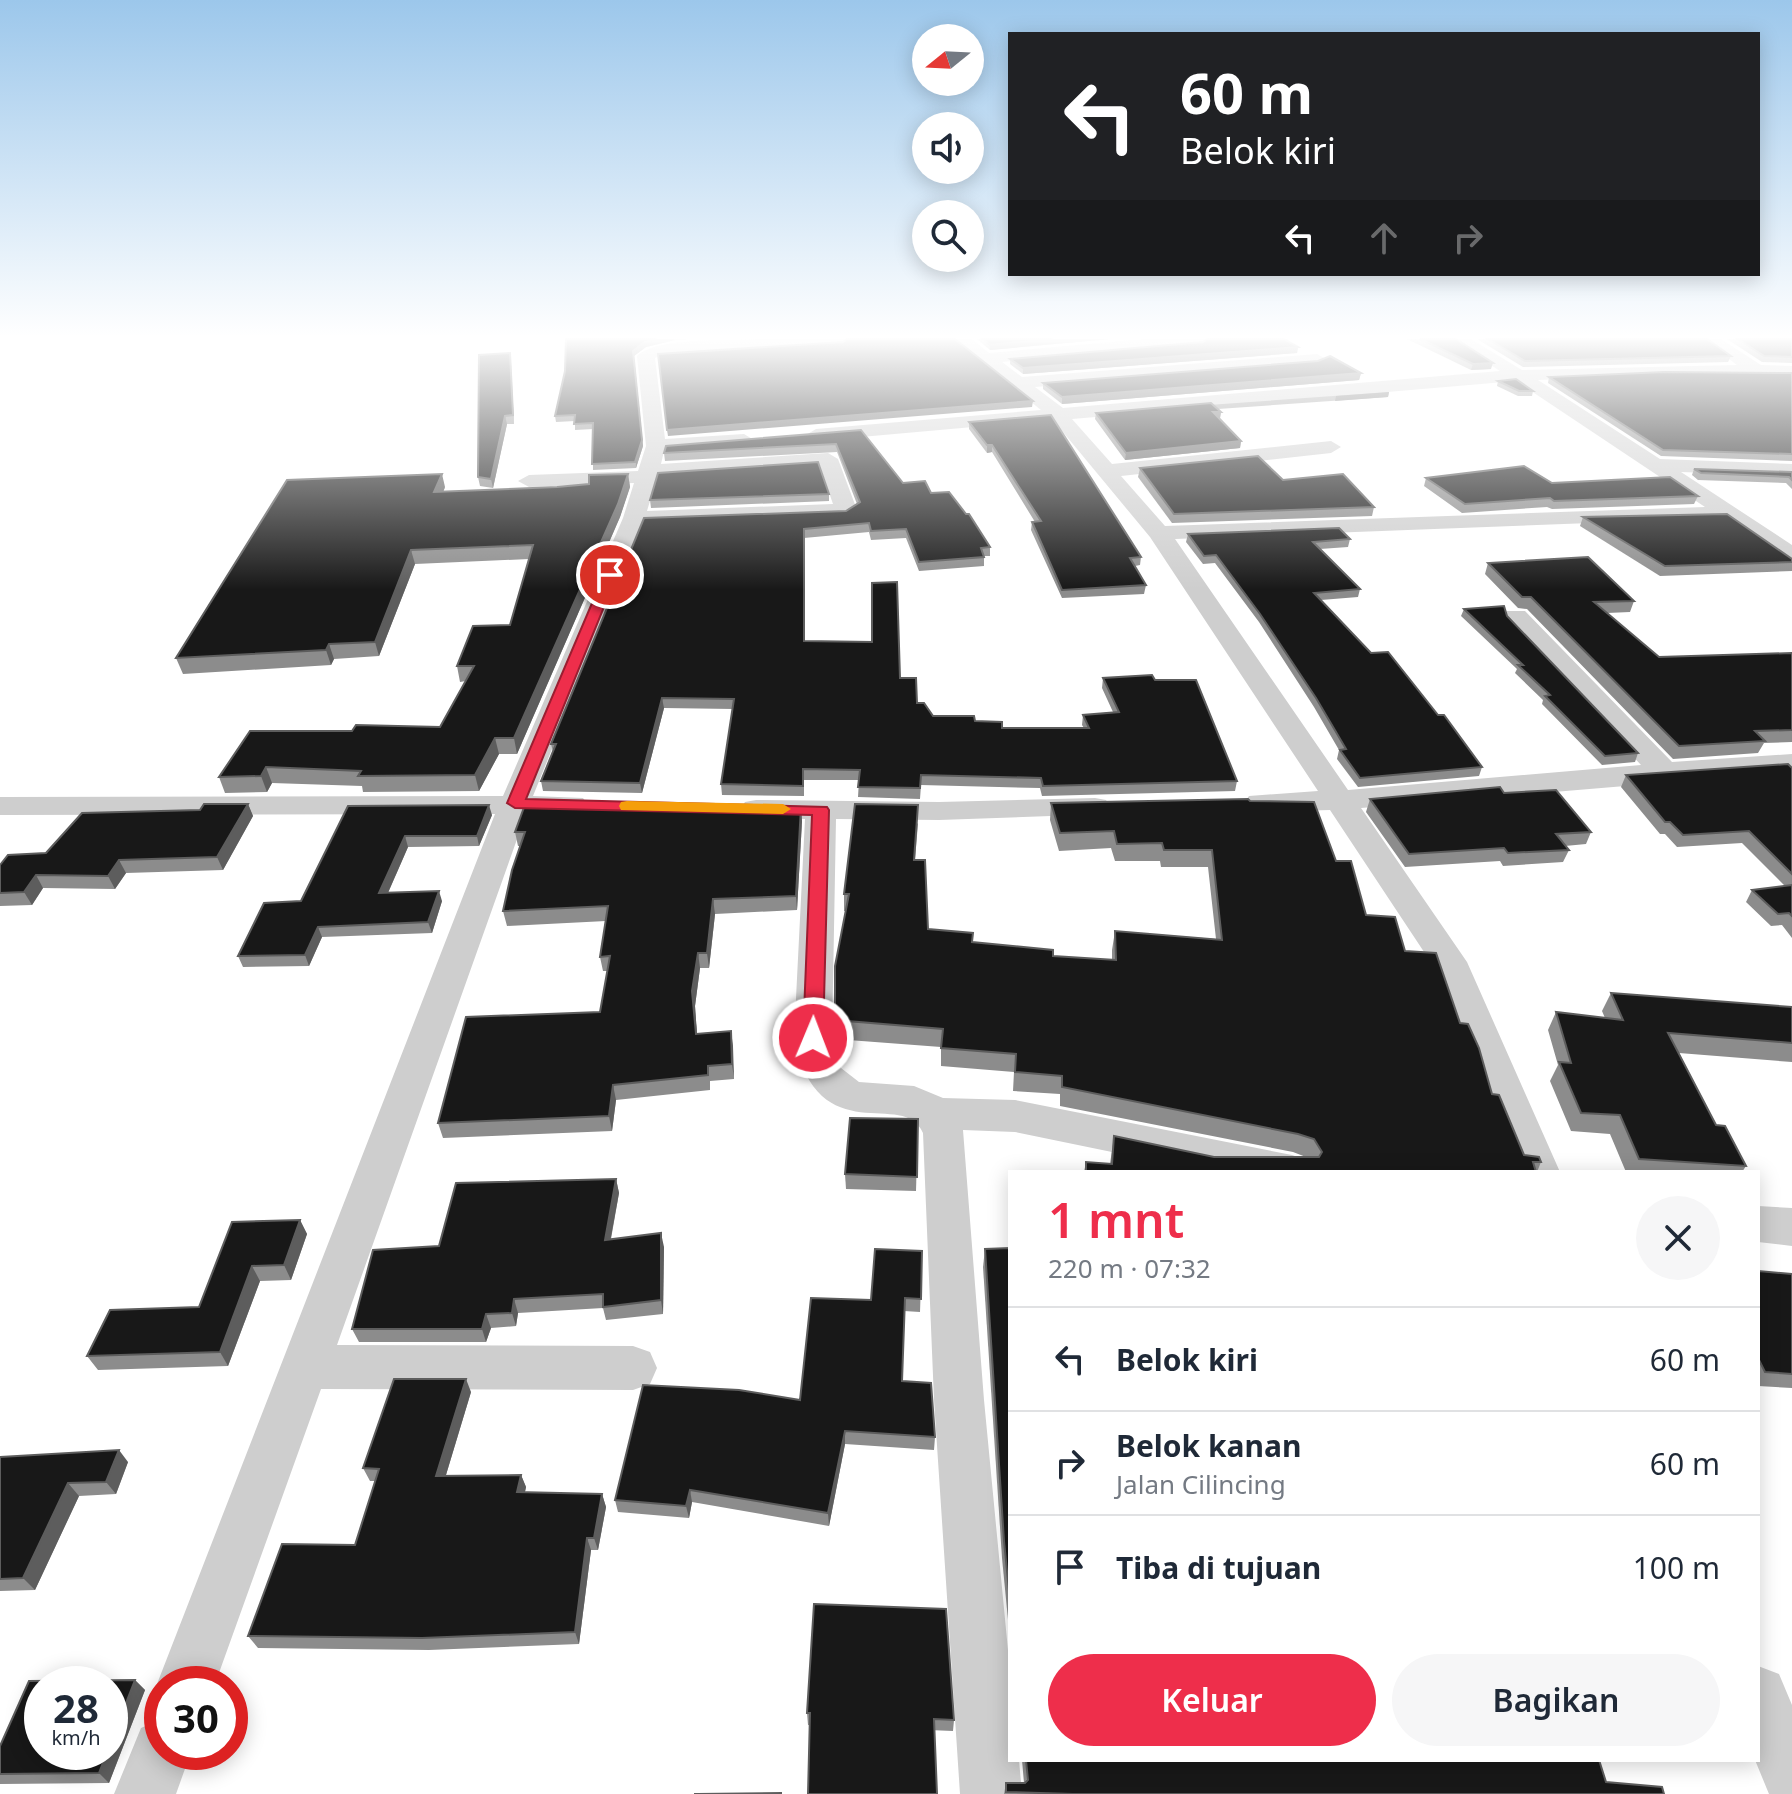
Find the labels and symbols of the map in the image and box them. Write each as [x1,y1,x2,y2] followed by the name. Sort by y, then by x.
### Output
[912,24,984,96] north arrow
[576,541,644,609] pin
[771,996,855,1080] position arrow
[144,1666,248,1770] speed limit sign: 30

